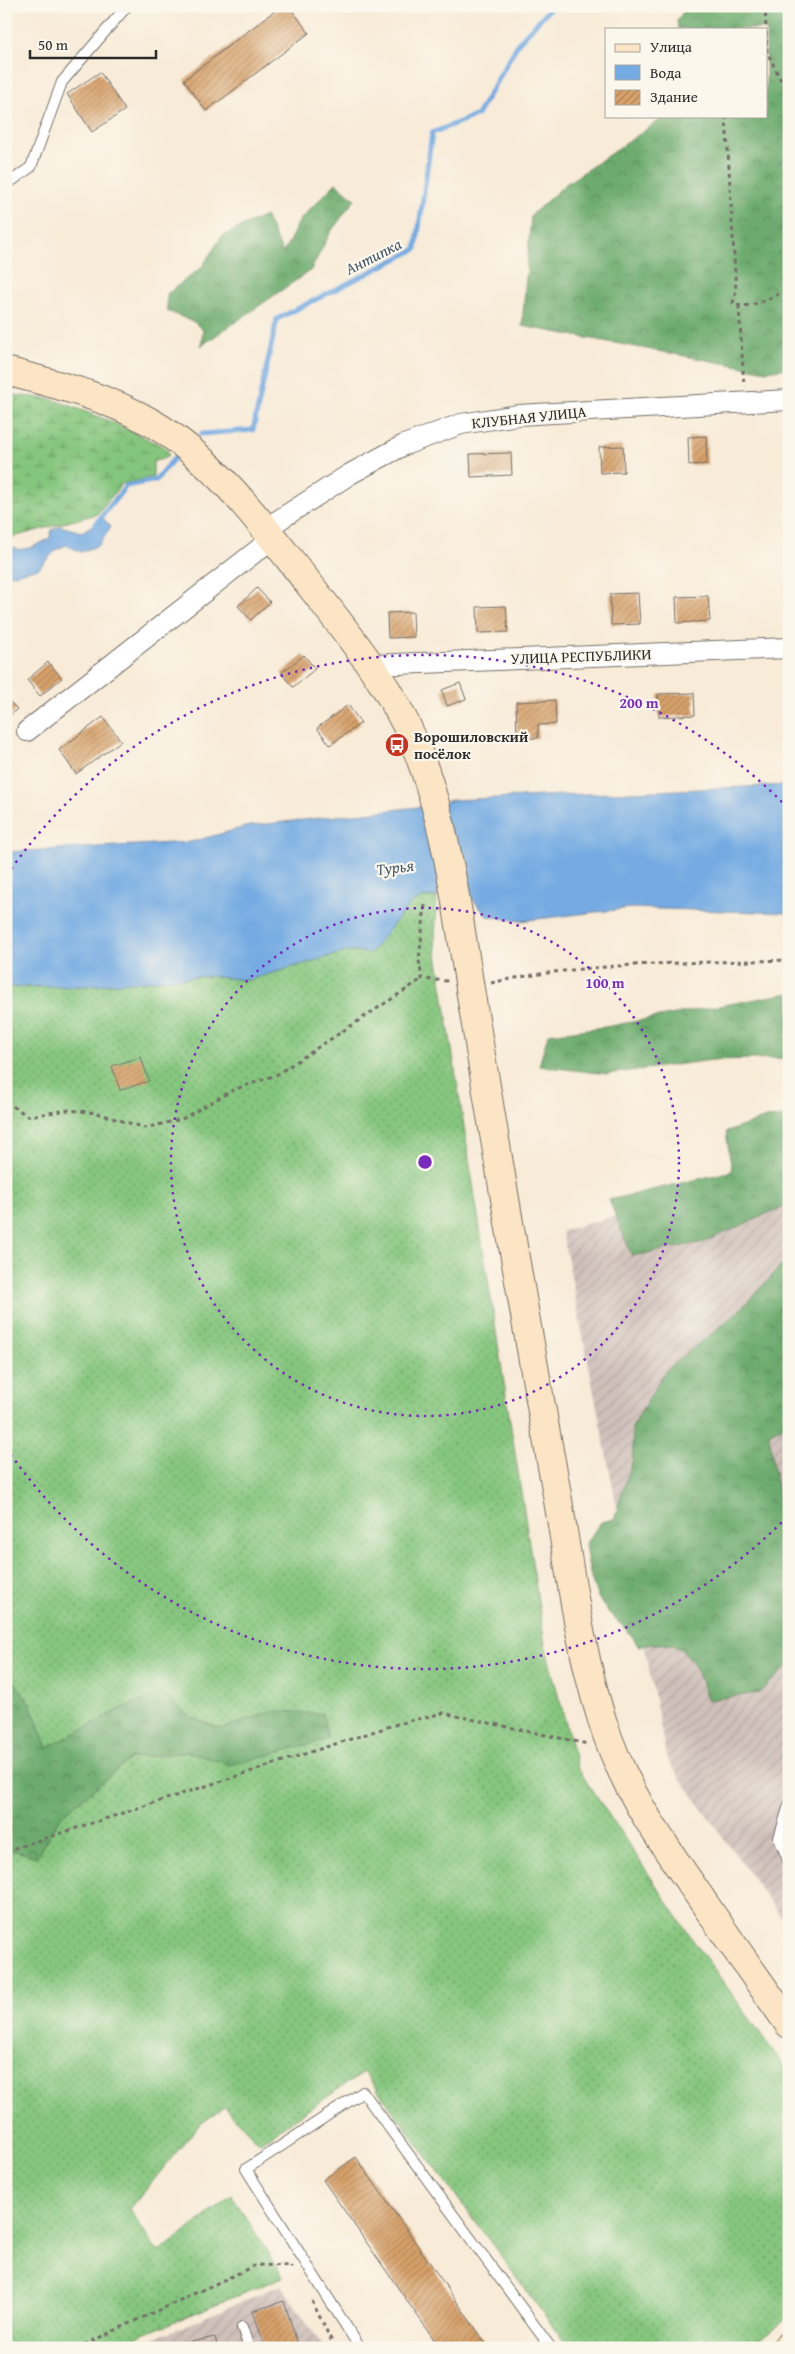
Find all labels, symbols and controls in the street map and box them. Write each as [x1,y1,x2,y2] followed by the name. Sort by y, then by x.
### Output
[30,28,156,60] scale bar
[605,28,768,118] legend
[38,34,69,55] text: 50 m
[650,36,693,57] text: Улица
[650,62,682,83] text: Вода
[650,86,698,107] text: Здание
[340,231,406,281] water label: Антипка
[471,401,587,433] street label: КЛУБНАЯ УЛИЦА
[510,643,652,669] street label: УЛИЦА РЕСПУБЛИКИ
[619,692,659,713] text: 200 m
[414,726,529,764] place label: Ворошиловский посёлок
[384,732,410,758] bus stop icon: Ворошиловский посёлок
[375,853,415,881] water label: Турья
[585,972,625,993] text: 100 m
[416,1153,434,1171] centre of rings

